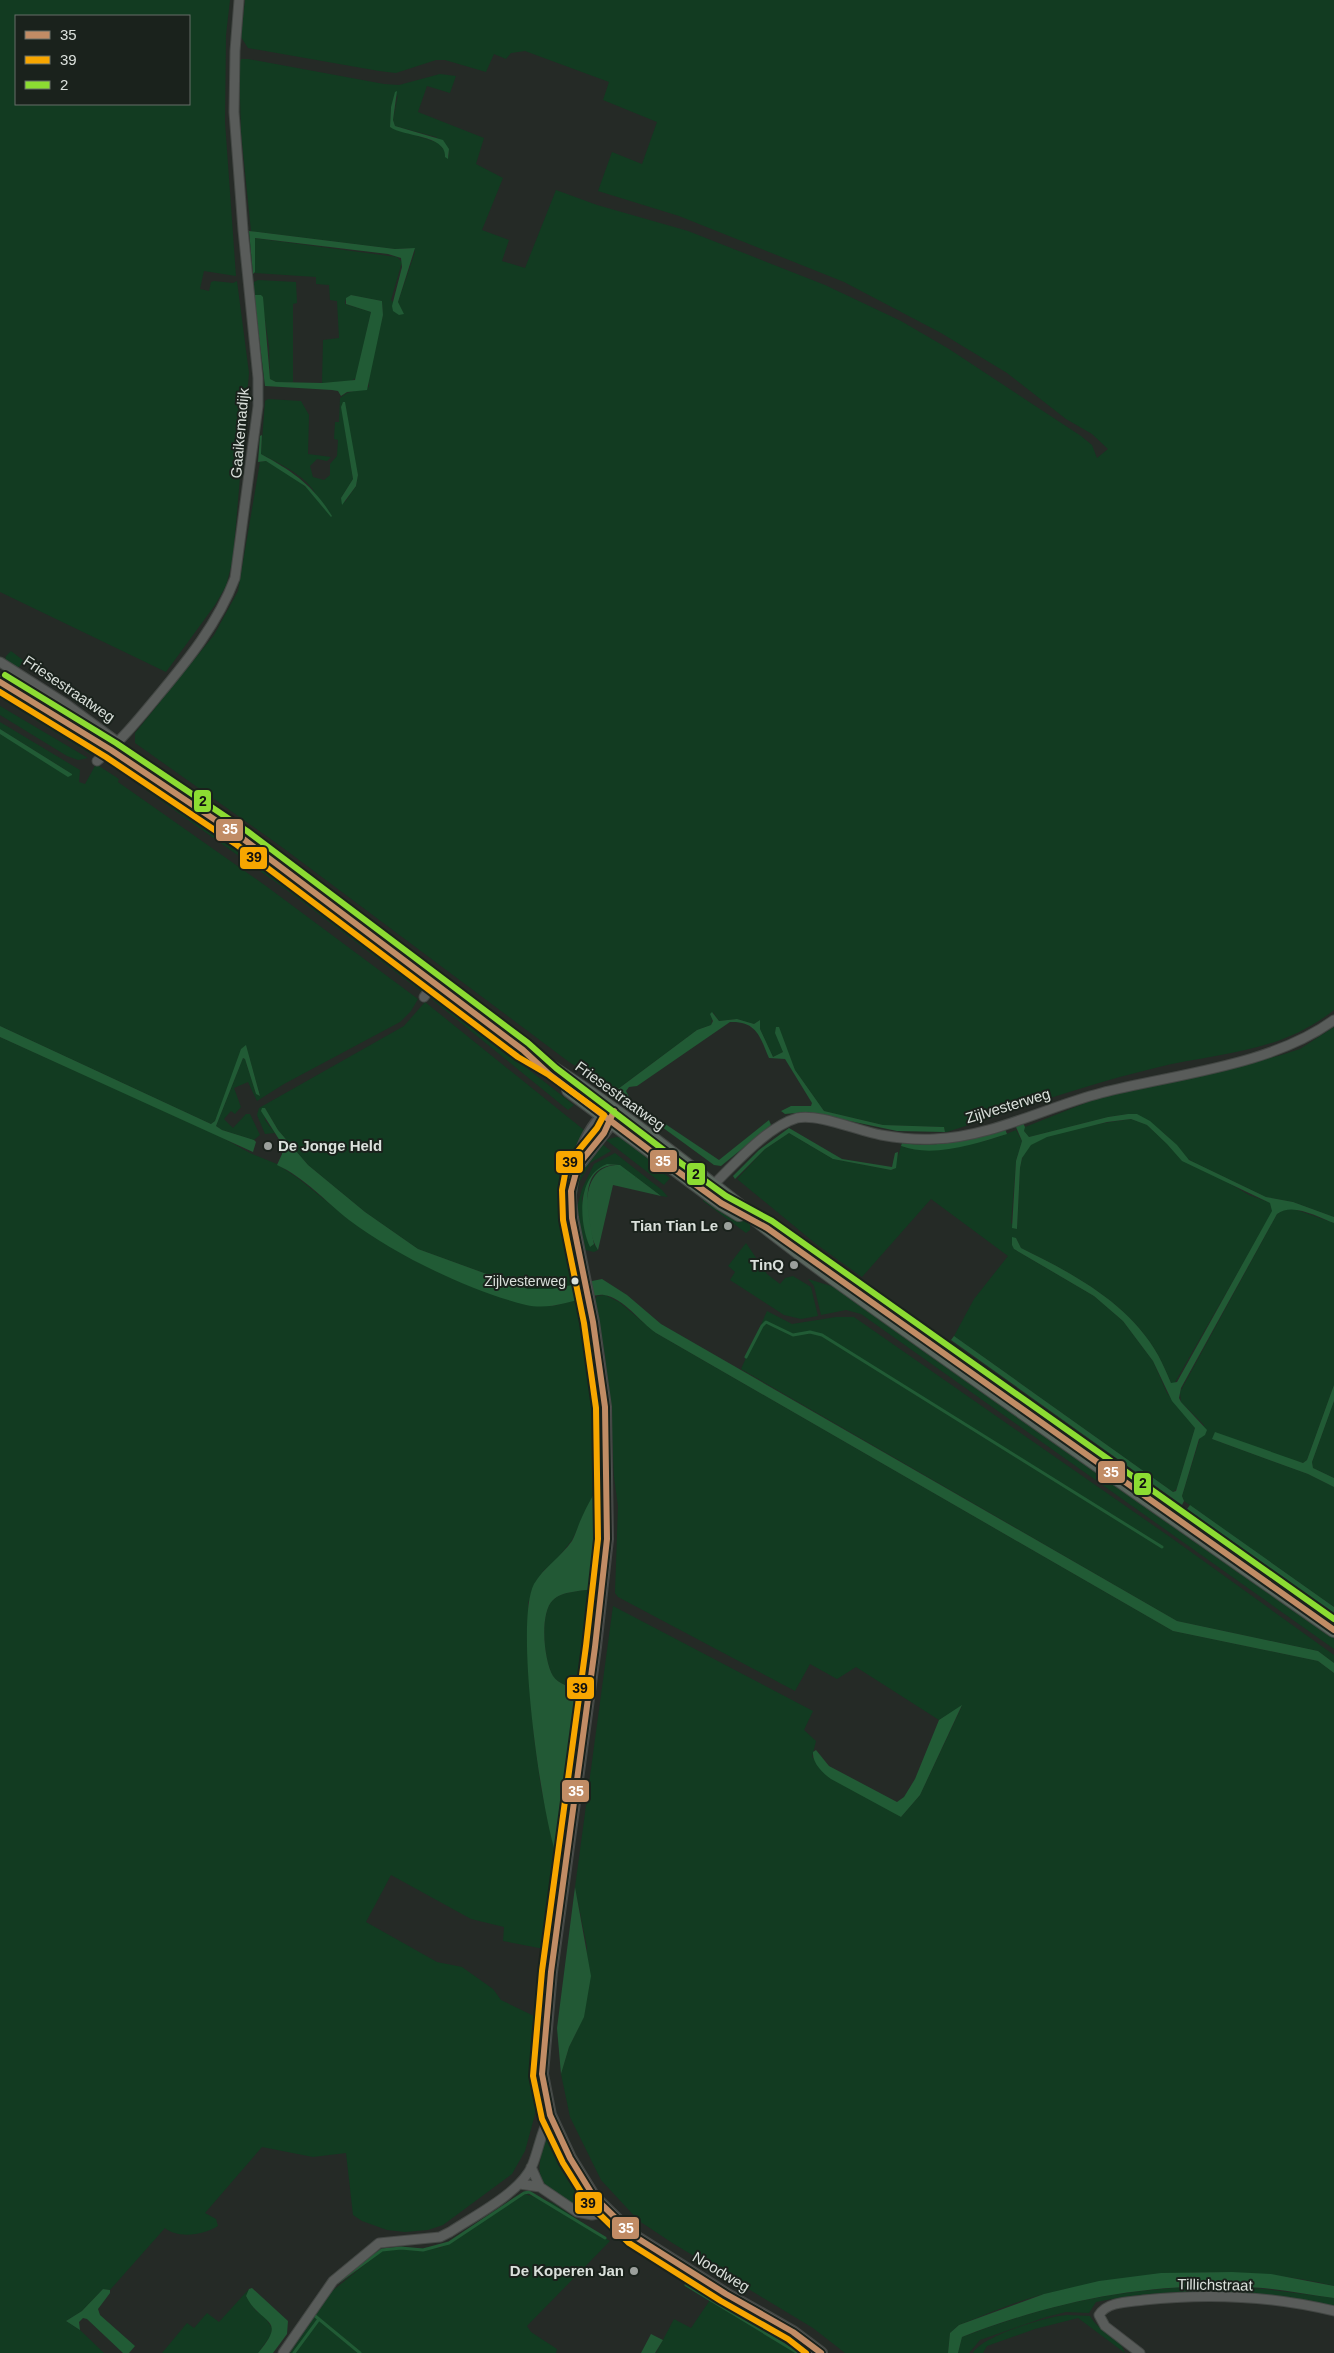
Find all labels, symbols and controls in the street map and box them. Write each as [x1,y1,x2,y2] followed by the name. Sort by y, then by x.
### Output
[15,15,190,105] legend
[60,26,77,43] text: 35
[60,51,77,68] text: 39
[60,76,68,93] text: 2
[227,386,252,479] street label: Gaaikemadijk
[20,652,118,725] street label: Friesestraatweg
[193,789,212,813] line badge: 2
[199,793,207,809] text: 2
[215,818,244,842] line badge: 35
[222,821,238,837] text: 35
[239,846,268,870] line badge: 39
[246,849,262,865] text: 39
[572,1057,668,1134] street label: Friesestraatweg
[964,1085,1052,1126] street label: Zijlvesterweg
[278,1137,382,1154] place label: De Jonge Held
[262,1140,274,1152] marker: De Jonge Held
[649,1149,678,1173] line badge: 35
[555,1150,584,1174] line badge: 39
[655,1153,671,1169] text: 35
[562,1154,578,1170] text: 39
[686,1162,706,1186] line badge: 2
[692,1166,700,1182] text: 2
[631,1217,718,1234] place label: Tian Tian Le
[722,1220,734,1232] marker: Tian Tian Le
[750,1256,784,1273] place label: TinQ
[788,1259,800,1271] marker: TinQ
[484,1273,566,1289] place label: Zijlvesterweg
[570,1276,580,1286] marker: Zijlvesterweg
[1097,1460,1126,1484] line badge: 35
[1103,1464,1119,1480] text: 35
[1133,1472,1152,1496] line badge: 2
[1139,1475,1147,1491] text: 2
[566,1676,595,1700] line badge: 39
[572,1680,588,1696] text: 39
[561,1779,590,1803] line badge: 35
[568,1783,584,1799] text: 35
[574,2191,603,2215] line badge: 39
[580,2195,596,2211] text: 39
[611,2216,640,2240] line badge: 35
[618,2220,634,2236] text: 35
[690,2248,753,2295] street label: Noodweg
[510,2262,624,2279] place label: De Koperen Jan
[628,2265,640,2277] marker: De Koperen Jan
[1177,2275,1254,2294] street label: Tillichstraat

